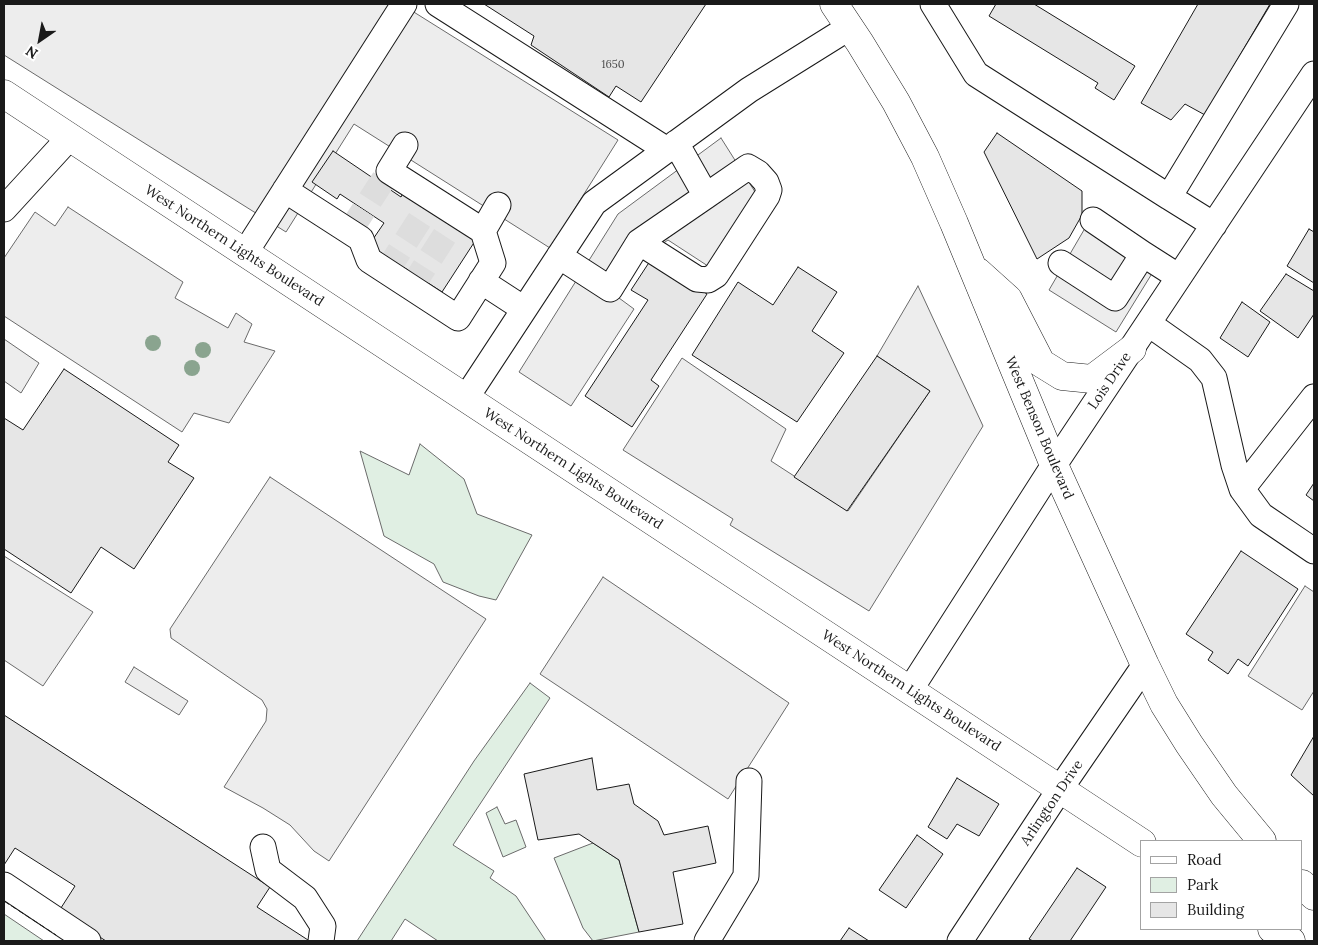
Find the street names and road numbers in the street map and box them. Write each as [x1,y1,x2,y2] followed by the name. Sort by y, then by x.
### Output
[141,182,327,310] street label: West Northern Lights Boulevard
[1085,349,1135,413] street label: Lois Drive
[1001,354,1077,502] street label: West Benson Boulevard
[480,405,666,533] street label: West Northern Lights Boulevard
[818,627,1004,755] street label: West Northern Lights Boulevard
[1017,757,1087,849] street label: Arlington Drive

